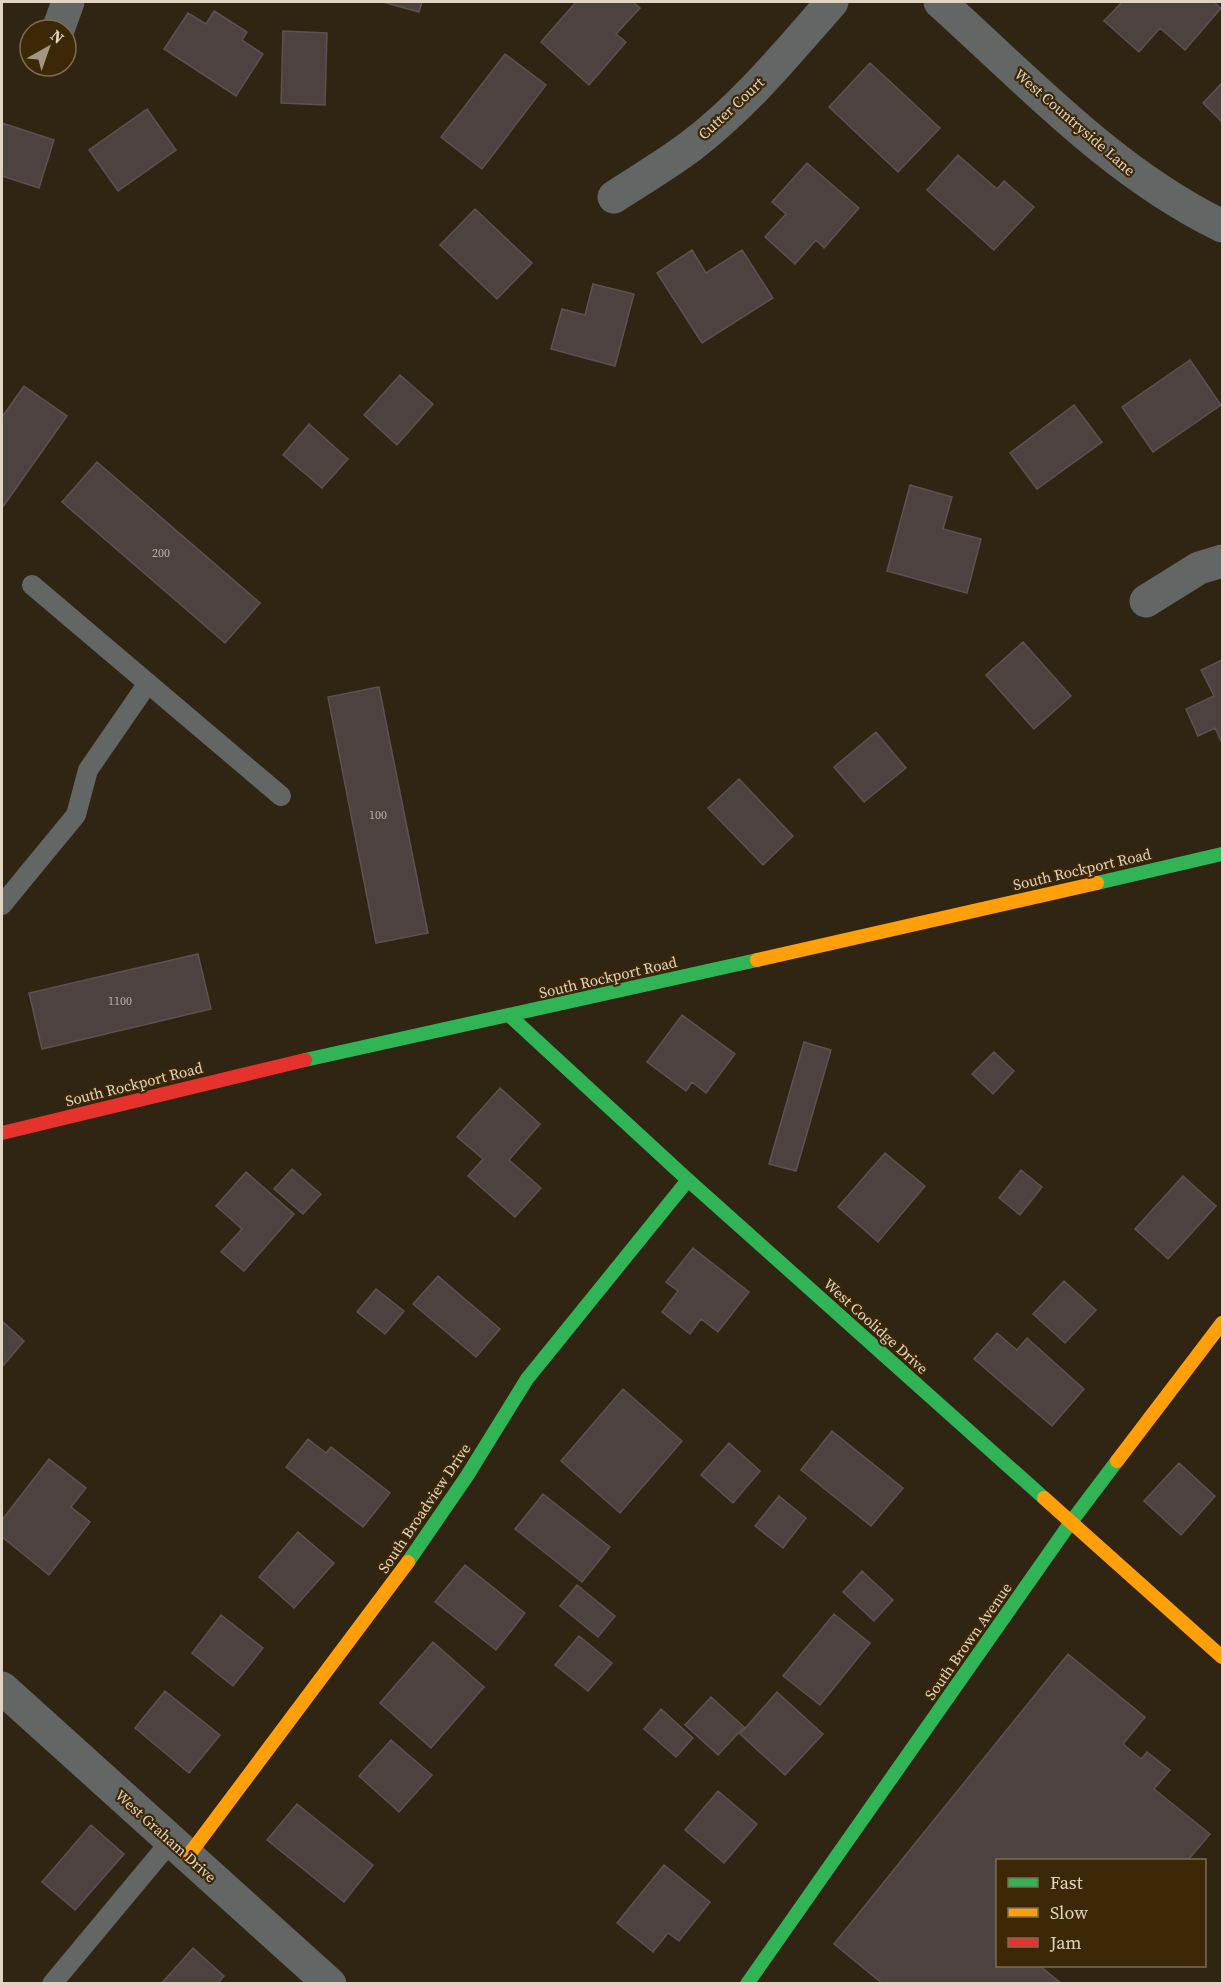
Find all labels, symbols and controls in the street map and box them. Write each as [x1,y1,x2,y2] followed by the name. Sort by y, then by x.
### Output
[18,18,78,78] north arrow
[46,24,69,49] text: N
[1010,64,1140,181] street label: West Countryside Lane
[693,72,769,144] street label: Cutter Court
[152,545,170,561] house number: 200
[369,807,387,823] house number: 100
[1011,843,1153,895] street label: South Rockport Road
[537,951,679,1003] street label: South Rockport Road
[108,993,132,1009] house number: 1100
[63,1057,205,1111] street label: South Rockport Road
[819,1273,933,1379] street label: West Coolidge Drive
[373,1439,476,1577] street label: South Broadview Drive
[920,1578,1017,1704] street label: South Brown Avenue
[111,1785,221,1887] street label: West Graham Drive
[996,1859,1206,1967] legend
[1050,1870,1083,1895] text: Fast
[1050,1900,1088,1925] text: Slow
[1049,1930,1082,1955] text: Jam

